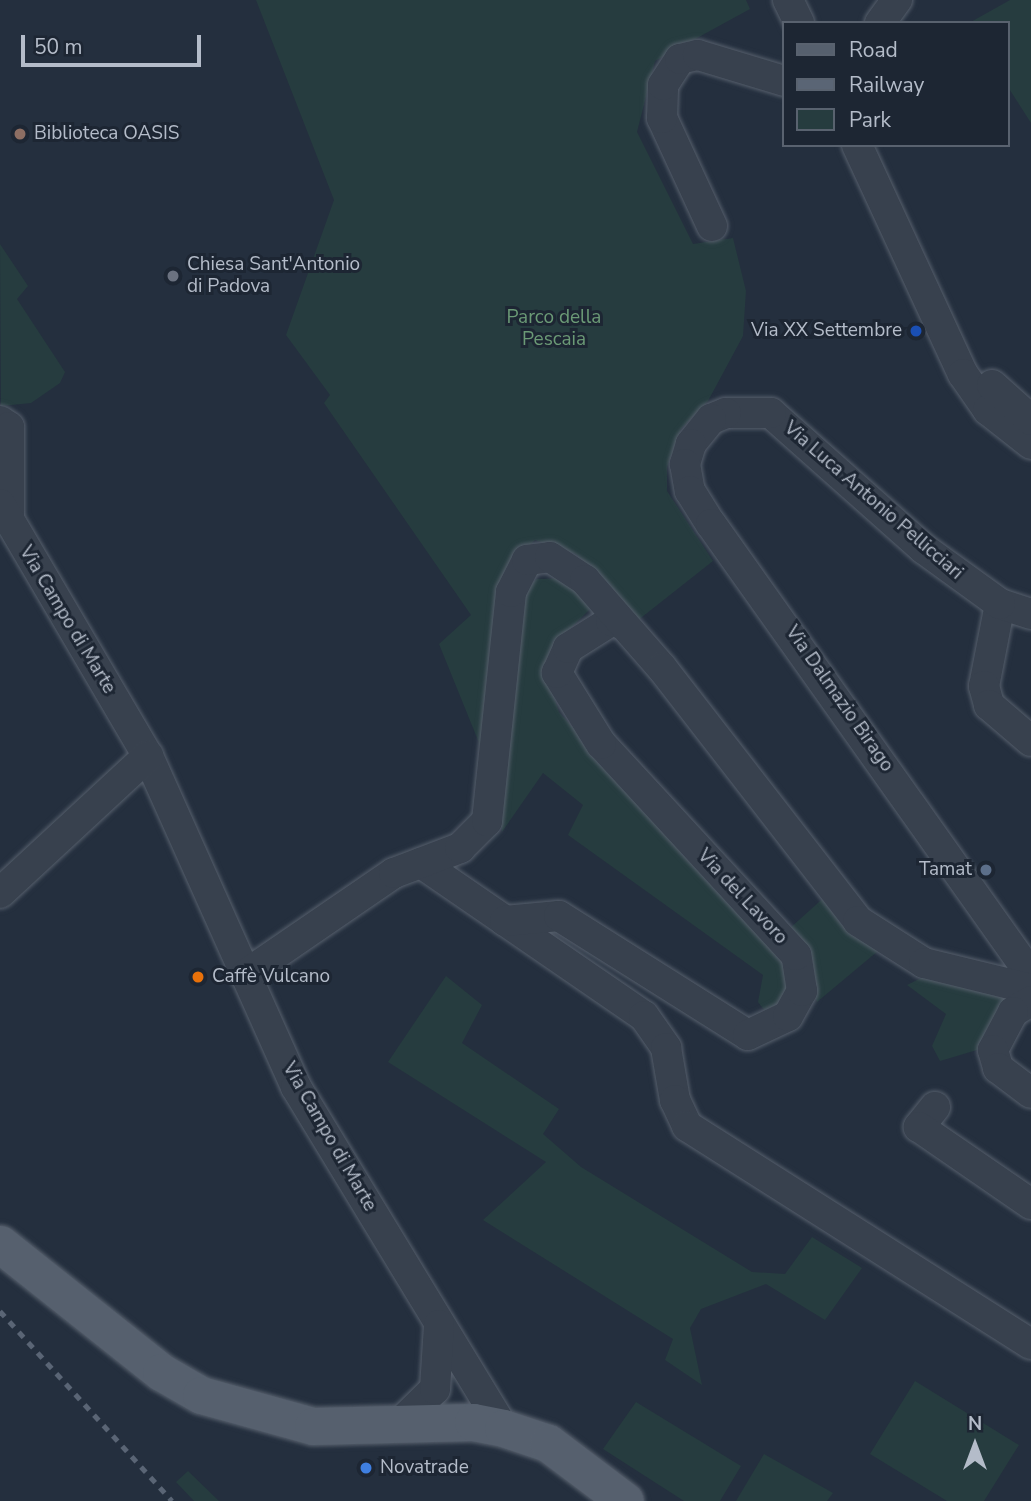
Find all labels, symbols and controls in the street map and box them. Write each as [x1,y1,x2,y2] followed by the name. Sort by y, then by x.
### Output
[24,21,205,65] scale bar
[782,21,1010,147] legend
[34,33,83,61] text: 50 m
[849,36,898,64] text: Road
[849,71,924,99] text: Railway
[849,106,891,134] text: Park
[34,123,179,145] place label: Biblioteca OASIS
[12,126,28,142] marker: Biblioteca OASIS
[187,254,360,298] place label: Chiesa Sant'Antonio di Padova
[165,268,181,284] marker: Chiesa Sant'Antonio di Padova
[507,307,601,351] park label: Parco della Pescaia
[751,320,902,342] place label: Via XX Settembre
[908,323,924,339] marker: Via XX Settembre
[779,417,967,585] street label: Via Luca Antonio Pellicciari
[14,542,120,698] street label: Via Campo di Marte
[780,622,898,776] street label: Via Dalmazio Birago
[692,845,792,949] street label: Via del Lavoro
[919,859,972,881] place label: Tamat
[978,862,994,878] marker: Tamat
[212,966,330,988] place label: Caffè Vulcano
[190,969,206,985] marker: Caffè Vulcano
[277,1058,381,1216] street label: Via Campo di Marte
[940,1410,1010,1480] north arrow
[968,1411,982,1437] text: N
[380,1457,469,1479] place label: Novatrade
[358,1460,374,1476] marker: Novatrade

